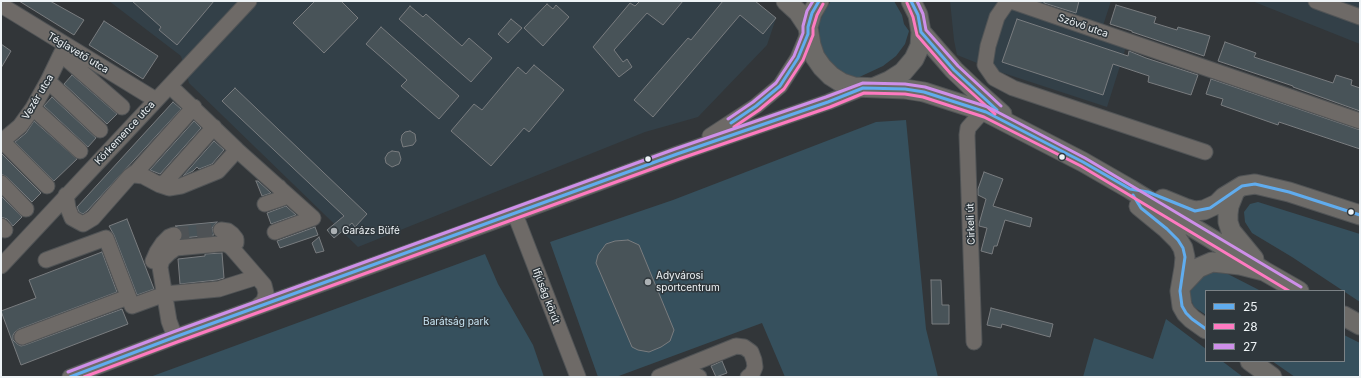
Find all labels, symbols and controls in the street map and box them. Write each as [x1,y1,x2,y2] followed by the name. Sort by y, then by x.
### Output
[1056,12,1110,40] street label: Szövő utca
[45,30,111,76] street label: Téglavető utca
[20,72,56,122] street label: Vezér utca
[92,99,158,167] street label: Körkemence utca
[1057,152,1067,162] unlabelled marker
[643,154,653,164] unlabelled marker
[964,203,978,245] street label: Cirkeli út
[1346,207,1356,217] unlabelled marker
[342,225,400,237] place label: Garázs Büfé
[329,226,339,236] marker: Garázs Büfé
[530,266,562,326] street label: Ifjúság körút
[656,270,720,294] place label: Adyvárosi sportcentrum
[643,277,653,287] marker: Adyvárosi sportcentrum
[1205,290,1345,362] legend
[1243,299,1258,314] text: 25
[423,316,489,328] park label: Barátság park
[1243,319,1258,334] text: 28
[1243,339,1257,354] text: 27

